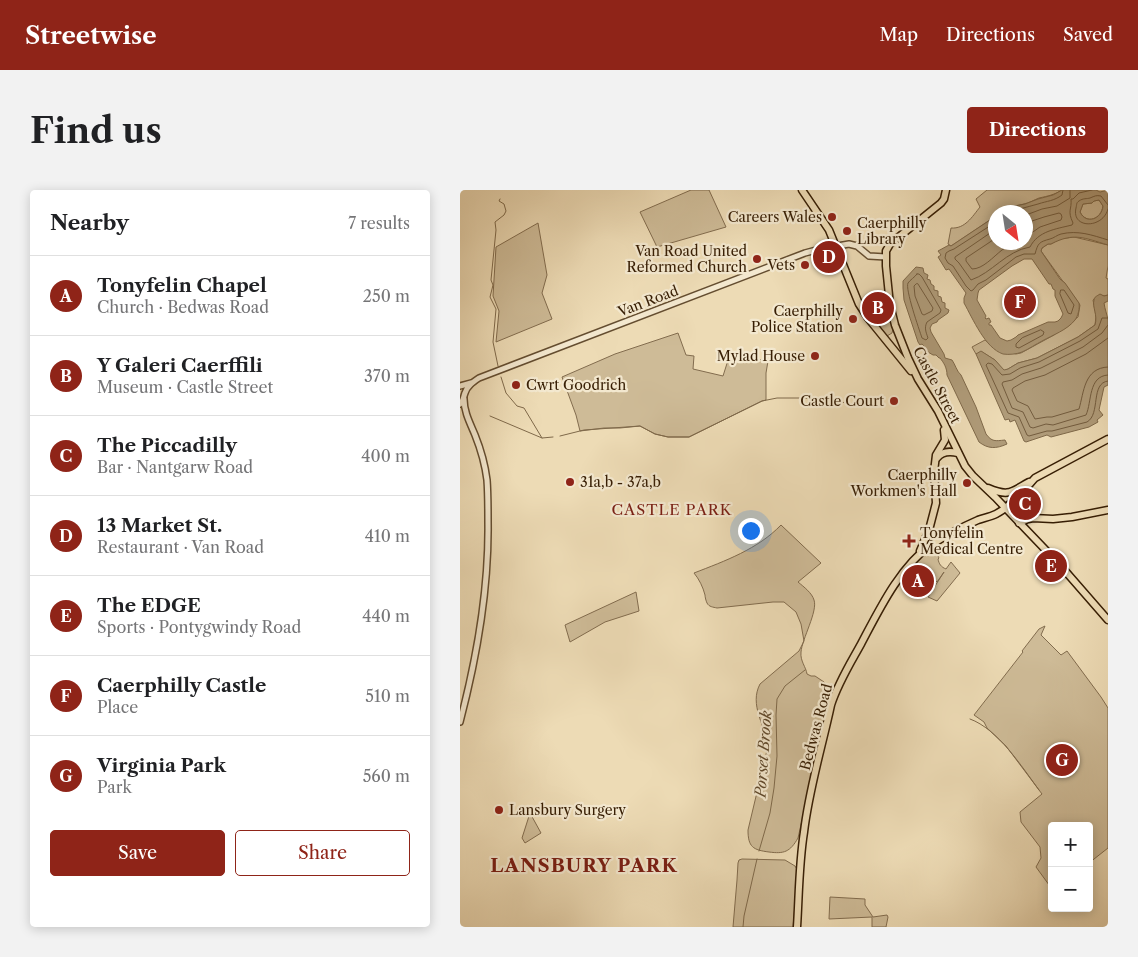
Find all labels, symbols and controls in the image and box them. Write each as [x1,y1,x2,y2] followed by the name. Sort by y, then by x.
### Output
[25,21,157,50] text: Streetwise
[879,24,918,46] text: Map
[946,24,1035,46] text: Directions
[1063,24,1113,46] text: Saved
[967,107,1108,153] button: Directions
[30,109,162,152] text: Find us
[988,205,1033,250] north arrow
[728,208,822,226] place label: Careers Wales
[50,210,129,235] text: Nearby
[826,211,838,223] marker: Careers Wales
[348,213,410,233] text: 7 results
[857,214,927,248] place label: Caerphilly Library
[841,225,853,237] marker: Caerphilly Library
[813,238,845,276] pin: D
[627,242,747,276] place label: Van Road United Reformed Church
[751,253,763,265] marker: Van Road United Reformed Church
[766,256,795,274] place label: Vets
[799,259,811,271] marker: Vets
[97,274,267,297] text: Tonyfelin Chapel
[614,281,681,321] street label: Van Road
[1004,283,1036,321] pin: F
[60,286,72,306] text: A
[363,286,410,306] text: 250 m
[862,289,894,327] pin: B
[97,297,269,317] text: Church · Bedwas Road
[751,302,843,336] place label: Caerphilly Police Station
[847,313,859,325] marker: Caerphilly Police Station
[909,343,965,427] street label: Castle Street
[717,347,805,365] place label: Mylad House
[809,350,821,362] marker: Mylad House
[97,354,263,377] text: Y Galeri Caerffili
[60,366,72,386] text: B
[364,366,410,386] text: 370 m
[526,376,626,394] place label: Cwrt Goodrich
[97,377,273,397] text: Museum · Castle Street
[510,379,522,391] marker: Cwrt Goodrich
[800,392,884,410] place label: Castle Court
[888,395,900,407] marker: Castle Court
[97,434,237,457] text: The Piccadilly
[60,446,72,466] text: C
[361,446,410,466] text: 400 m
[97,457,253,477] text: Bar · Nantgarw Road
[850,466,957,500] place label: Caerphilly Workmen's Hall
[580,473,661,491] place label: 31a,b - 37a,b
[564,476,576,488] marker: 31a,b - 37a,b
[961,477,973,489] marker: Caerphilly Workmen's Hall
[1009,485,1041,523] pin: C
[612,500,733,519] district label: CASTLE PARK
[97,514,222,537] text: 13 Market St.
[738,518,764,544] your location
[920,524,1023,558] place label: Tonyfelin Medical Centre
[59,526,73,546] text: D
[365,526,410,546] text: 410 m
[902,534,916,548] marker: Tonyfelin Medical Centre
[97,537,264,557] text: Restaurant · Van Road
[1035,547,1067,585] pin: E
[902,562,934,600] pin: A
[97,594,201,617] text: The EDGE
[60,606,72,626] text: E
[362,606,410,626] text: 440 m
[97,617,301,637] text: Sports · Pontygwindy Road
[97,674,266,697] text: Caerphilly Castle
[796,681,836,772] street label: Bedwas Road
[61,686,71,706] text: F
[365,686,410,706] text: 510 m
[97,697,138,717] text: Place
[750,710,776,799] water label: Porset Brook
[1046,741,1078,779] pin: G
[97,754,226,777] text: Virginia Park
[59,766,73,786] text: G
[363,766,410,786] text: 560 m
[97,777,132,797] text: Park
[509,801,626,819] place label: Lansbury Surgery
[493,804,505,816] marker: Lansbury Surgery
[1048,822,1093,912] map controls
[1048,822,1093,867] button: +
[50,830,225,876] button: Save
[235,830,410,876] button: Share
[490,854,678,877] district label: LANSBURY PARK
[1048,867,1093,912] button: −

